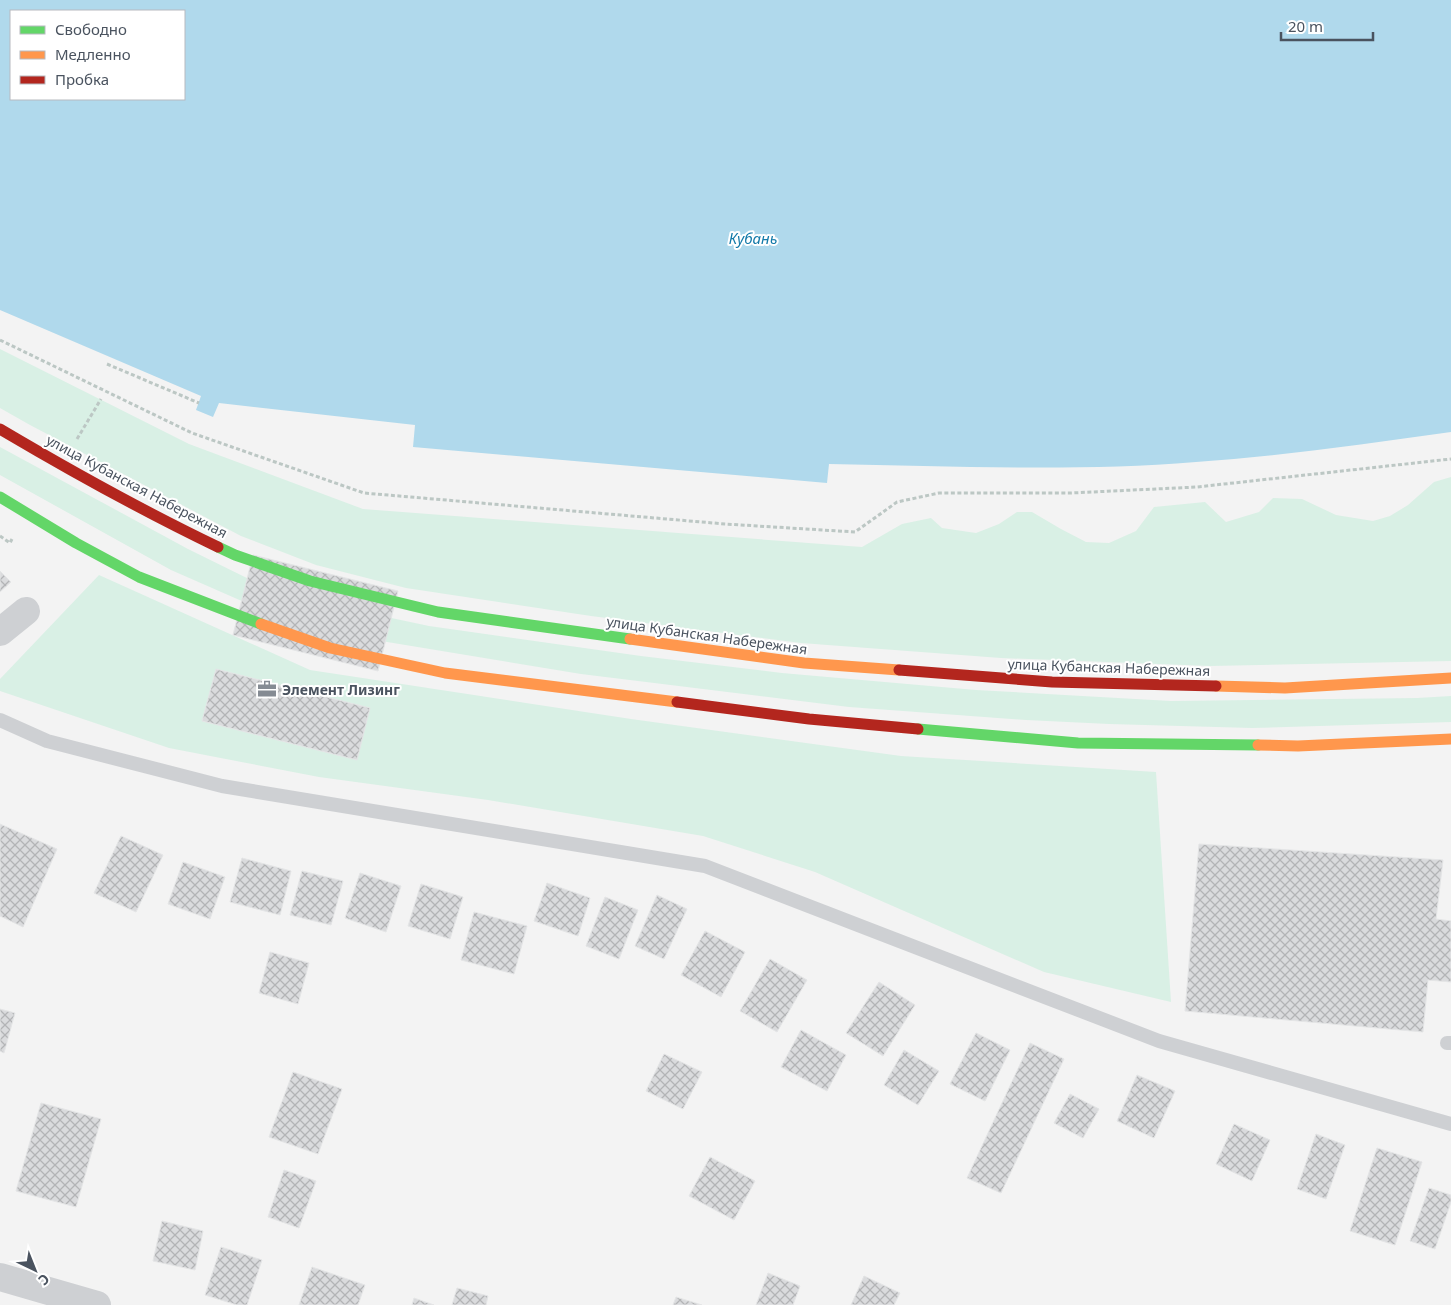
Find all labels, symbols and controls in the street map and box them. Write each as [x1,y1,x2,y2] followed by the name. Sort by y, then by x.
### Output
[10,10,185,100] legend
[1281,10,1374,42] scale bar
[1288,16,1323,36] text: 20 m
[55,19,127,39] text: Свободно
[55,44,131,64] text: Медленно
[55,69,109,89] text: Пробка
[729,228,778,248] water label: Кубань
[43,430,231,542] street label: улица Кубанская Набережная
[605,611,809,659] street label: улица Кубанская Набережная
[1007,654,1211,680] street label: улица Кубанская Набережная
[256,678,278,700] office icon: Элемент Лизинг
[282,680,400,699] place label: Элемент Лизинг
[10,1245,60,1295] north arrow
[34,1270,54,1290] text: С

